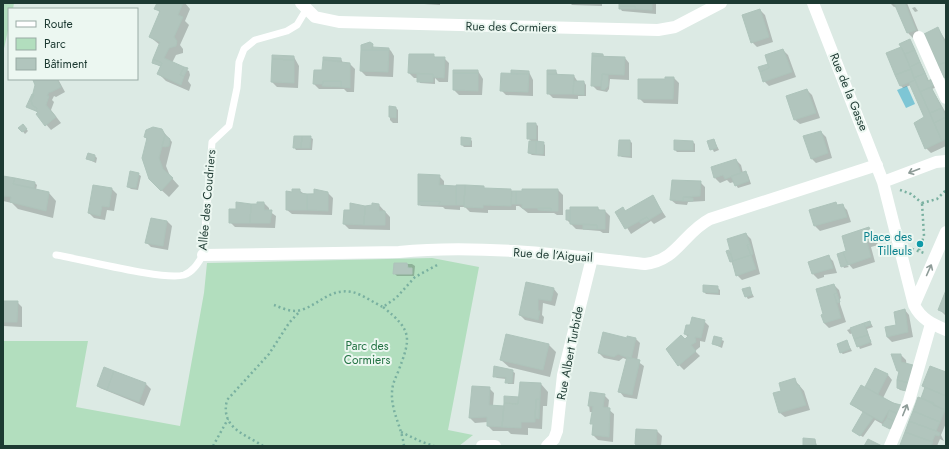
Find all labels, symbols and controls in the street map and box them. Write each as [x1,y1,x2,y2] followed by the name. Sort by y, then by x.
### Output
[8,8,138,80] legend
[44,15,73,33] text: Route
[465,17,557,37] street label: Rue des Cormiers
[44,35,66,53] text: Parc
[825,50,873,134] street label: Rue de la Gasse
[44,55,87,73] text: Bâtiment
[194,149,220,251] street label: Allée des Coudriers
[909,167,921,175] one-way arrow
[864,228,912,260] place label: Place des Tilleuls
[915,239,925,249] marker: Place des Tilleuls
[513,243,593,267] street label: Rue de l’Aiguail
[926,264,934,276] one-way arrow
[552,305,588,401] street label: Rue Albert Turbide
[344,337,390,369] park label: Parc des Cormiers
[902,405,910,417] one-way arrow

